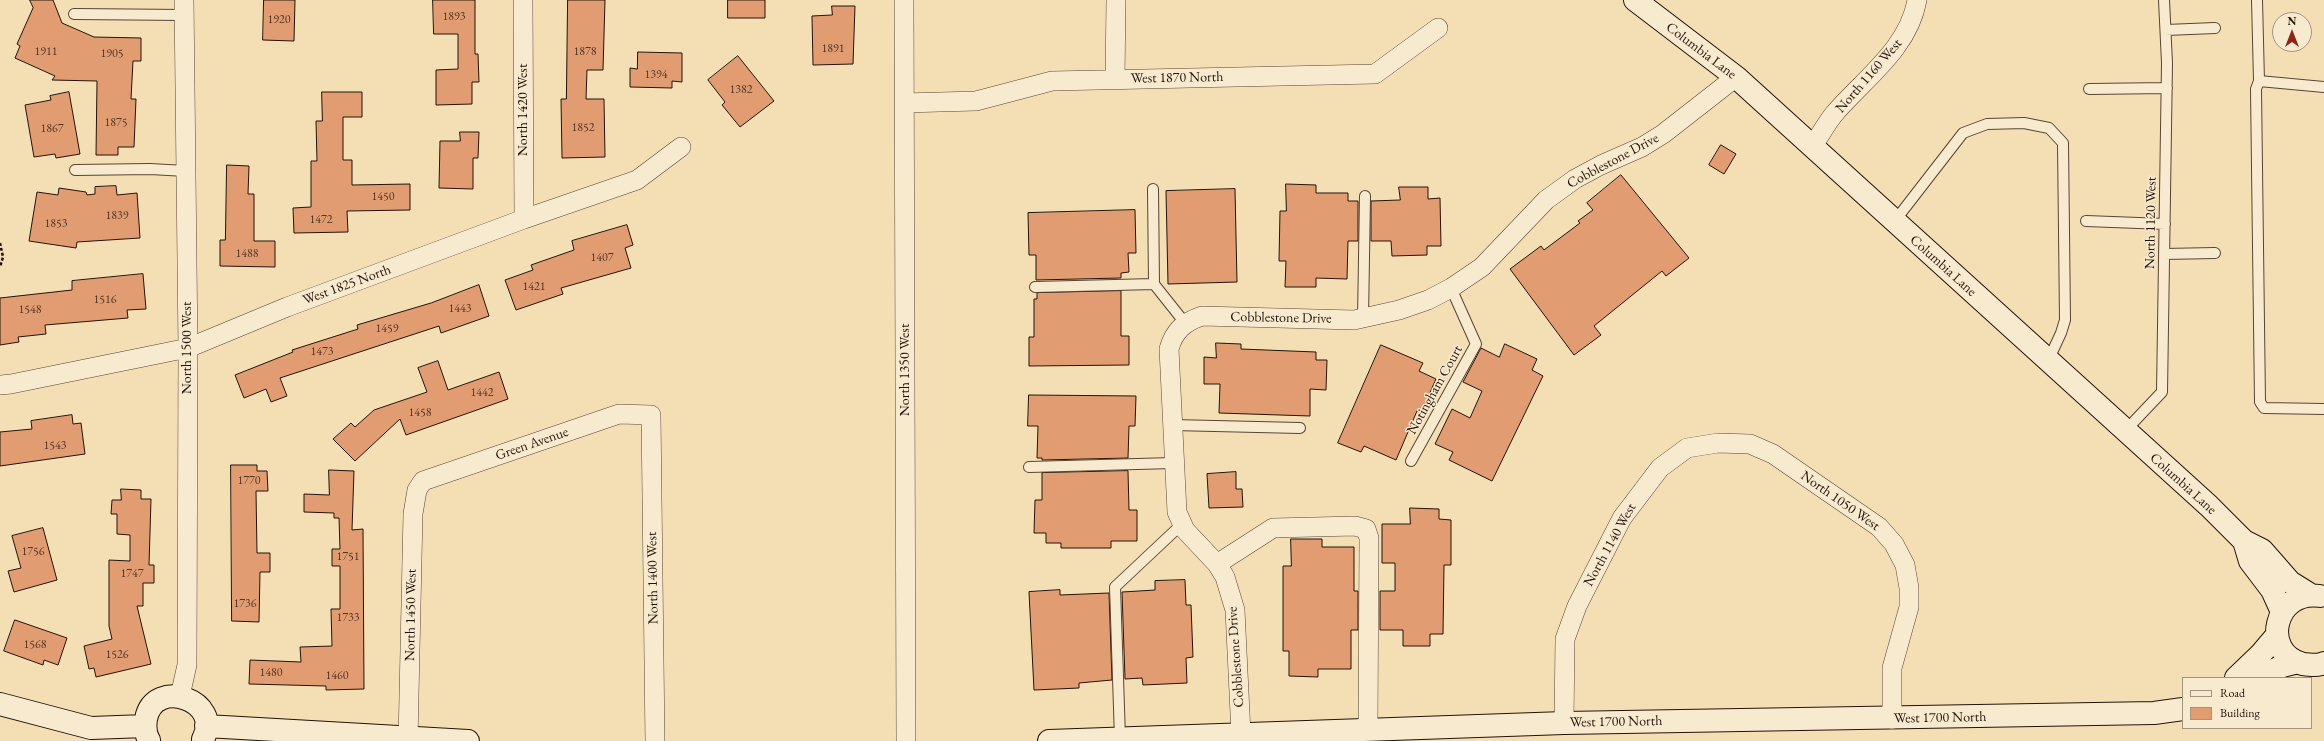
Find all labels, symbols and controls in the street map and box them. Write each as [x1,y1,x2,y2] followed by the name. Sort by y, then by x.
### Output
[442,10,466,24] house number: 1893
[2272,12,2312,52] north arrow
[267,13,291,27] house number: 1920
[2288,14,2296,28] text: N
[1662,19,1740,83] street label: Columbia Lane
[1832,36,1906,116] street label: North 1160 West
[821,42,845,56] house number: 1891
[34,45,58,59] house number: 1911
[573,45,597,59] house number: 1878
[100,47,124,61] house number: 1905
[515,64,531,156] street label: North 1420 West
[644,68,668,82] house number: 1394
[1131,69,1223,87] street label: West 1870 North
[729,83,753,97] house number: 1382
[104,116,128,130] house number: 1875
[571,121,595,135] house number: 1852
[40,122,64,136] house number: 1867
[1564,130,1662,192] street label: Cobblestone Drive
[2142,177,2160,269] street label: North 1120 West
[371,190,395,204] house number: 1450
[105,209,129,223] house number: 1839
[309,213,333,227] house number: 1472
[44,217,68,231] house number: 1853
[1906,232,1980,300] street label: Columbia Lane
[235,247,259,261] house number: 1488
[590,251,614,265] house number: 1407
[301,261,393,309] street label: West 1825 North
[522,280,546,294] house number: 1421
[93,293,117,307] house number: 1516
[179,302,195,394] street label: North 1500 West
[448,302,472,316] house number: 1443
[18,303,42,317] house number: 1548
[1230,309,1332,327] street label: Cobblestone Drive
[375,322,399,336] house number: 1459
[897,324,913,416] street label: North 1350 West
[1404,343,1466,437] street label: Notingham Court
[310,345,334,359] house number: 1473
[470,386,494,400] house number: 1442
[408,406,432,420] house number: 1458
[493,424,571,464] street label: Green Avenue
[43,439,67,453] house number: 1543
[2146,450,2220,518] street label: Columbia Lane
[1797,468,1883,534] street label: North 1050 West
[237,474,261,488] house number: 1770
[1580,500,1640,590] street label: North 1140 West
[644,532,662,624] street label: North 1400 West
[21,545,45,559] house number: 1756
[336,550,360,564] house number: 1751
[120,567,144,581] house number: 1747
[402,569,420,661] street label: North 1450 West
[233,597,257,611] house number: 1736
[1224,606,1248,708] street label: Cobblestone Drive
[336,611,360,625] house number: 1733
[23,638,47,652] house number: 1568
[105,648,129,662] house number: 1526
[259,666,283,680] house number: 1480
[325,669,349,683] house number: 1460
[2182,677,2312,729] legend
[2220,685,2245,701] text: Road
[2220,705,2260,721] text: Building
[1894,709,1986,727] street label: West 1700 North
[1570,713,1662,731] street label: West 1700 North

